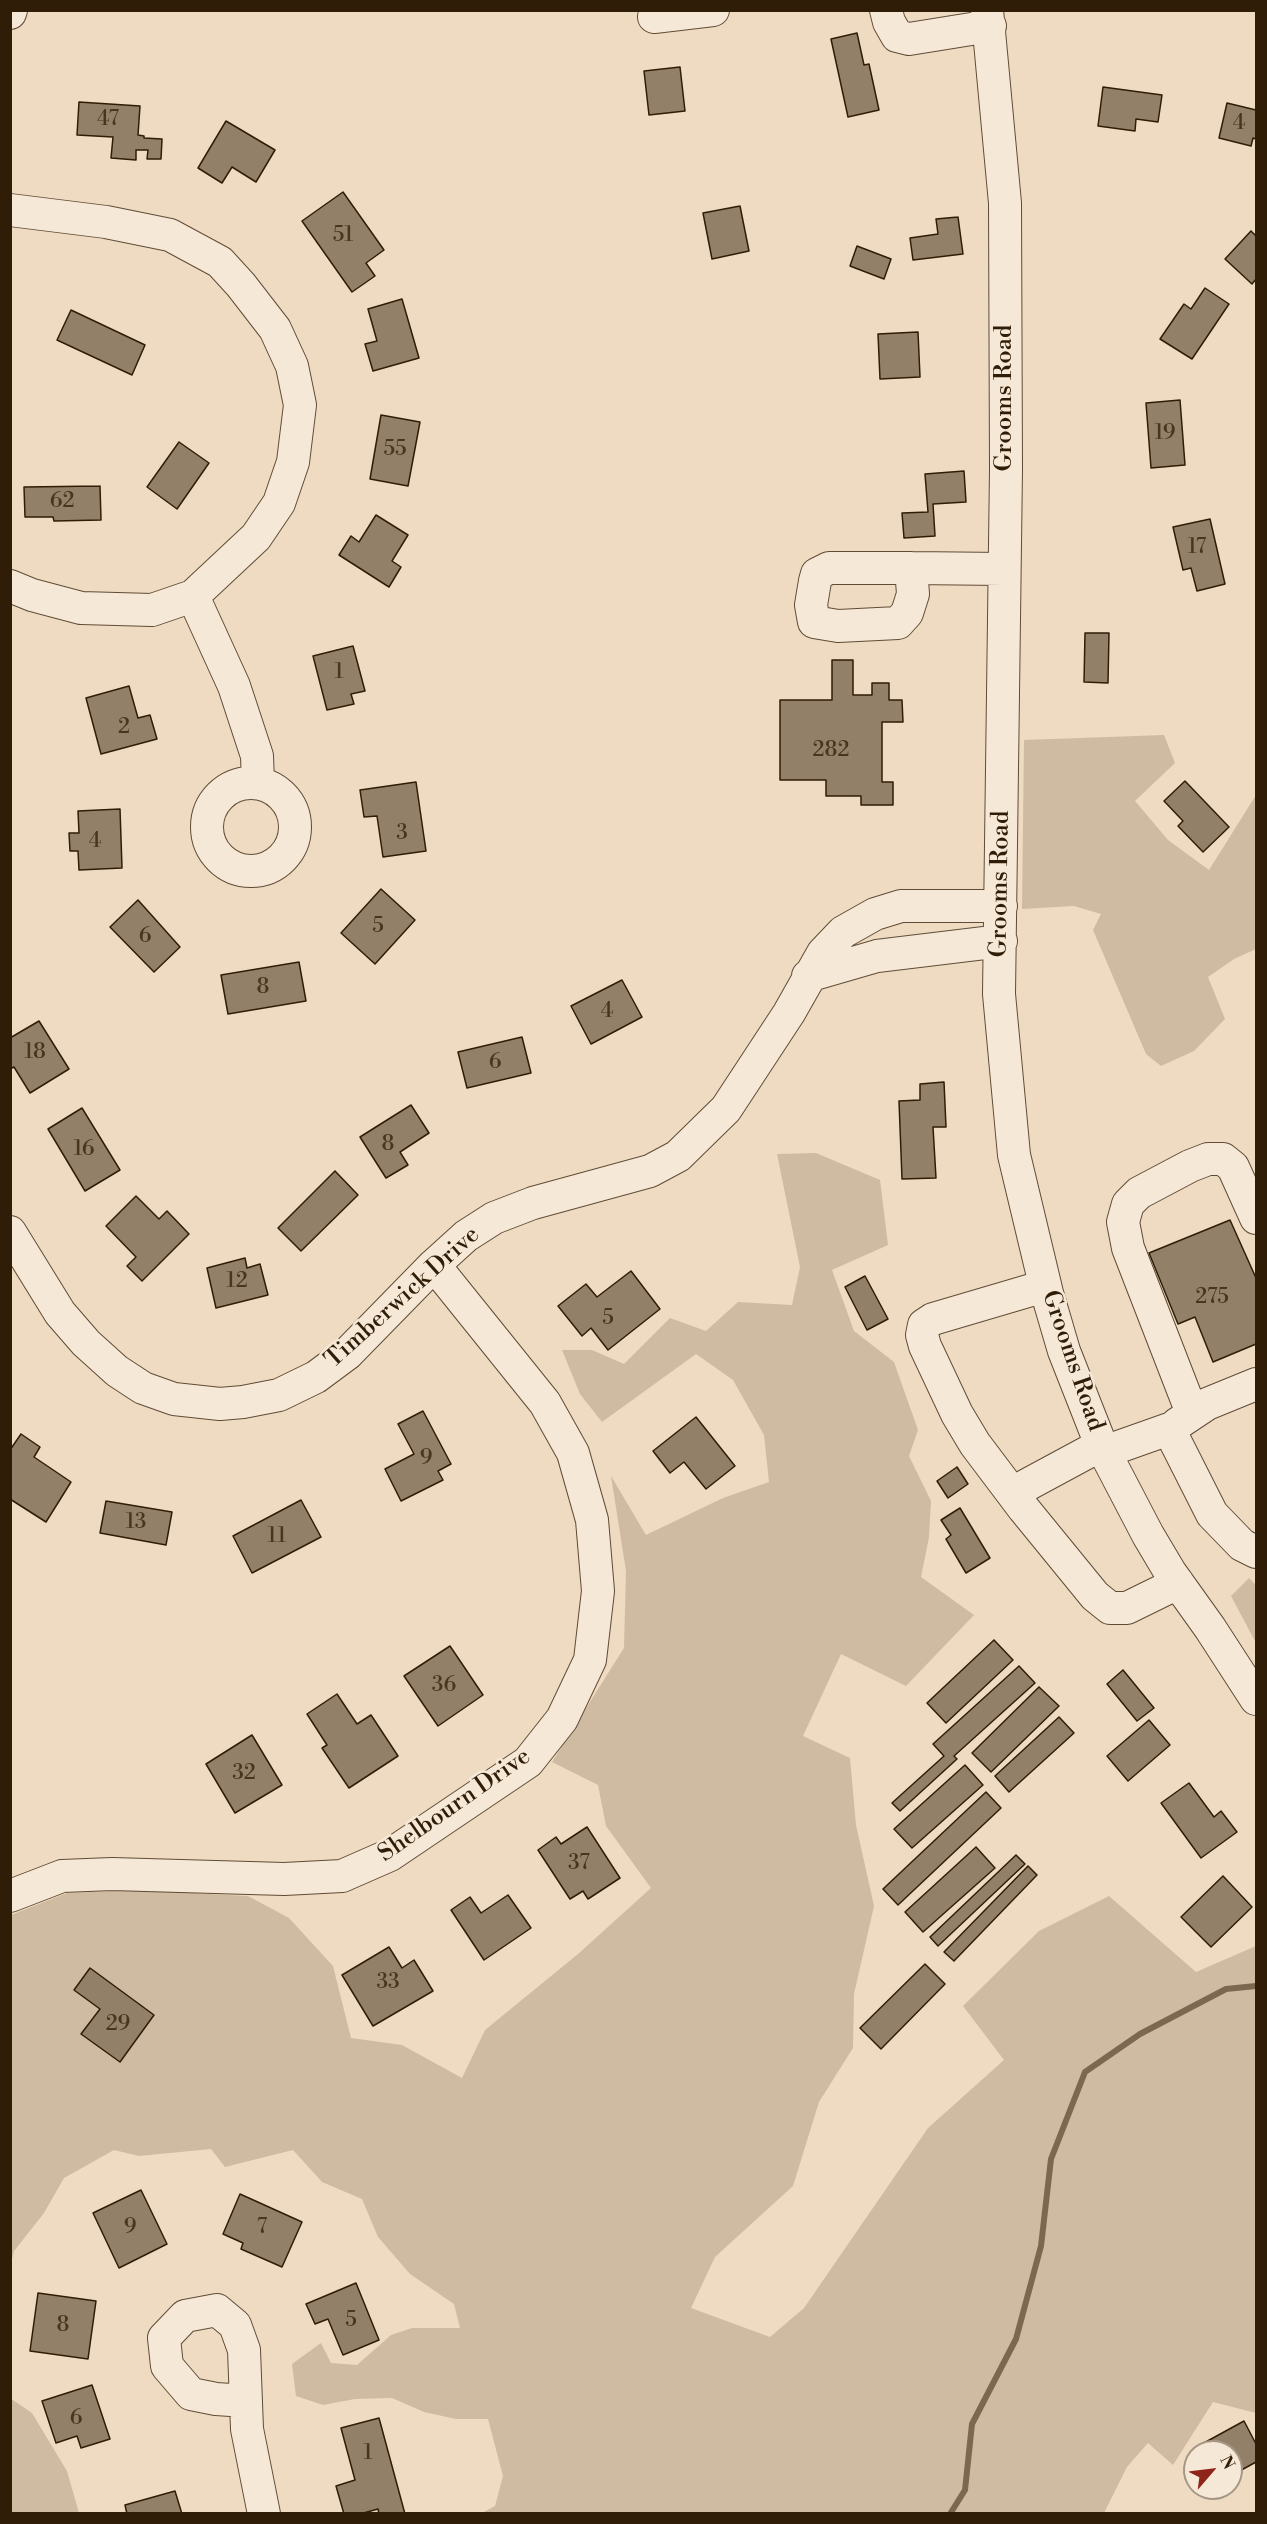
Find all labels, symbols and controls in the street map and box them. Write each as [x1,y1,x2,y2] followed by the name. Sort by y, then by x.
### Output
[97,107,119,133] house number: 47
[1233,111,1245,137] house number: 4
[333,223,353,249] house number: 51
[991,325,1019,471] street label: Grooms Road
[1154,421,1176,447] house number: 19
[383,437,407,463] house number: 55
[50,489,74,515] house number: 62
[1188,535,1206,561] house number: 17
[334,660,344,686] house number: 1
[118,715,130,741] house number: 2
[813,738,849,764] house number: 282
[985,810,1017,958] street label: Grooms Road
[396,821,408,847] house number: 3
[89,829,101,855] house number: 4
[372,914,384,940] house number: 5
[139,924,151,950] house number: 6
[257,975,269,1001] house number: 8
[601,999,613,1025] house number: 4
[24,1040,46,1066] house number: 18
[489,1050,501,1076] house number: 6
[382,1132,394,1158] house number: 8
[73,1137,95,1163] house number: 16
[320,1221,486,1375] street label: Timberwick Drive
[226,1269,248,1295] house number: 12
[1195,1285,1229,1311] house number: 275
[1034,1287,1110,1435] street label: Grooms Road
[602,1306,614,1332] house number: 5
[420,1446,432,1472] house number: 9
[126,1510,146,1536] house number: 13
[268,1524,286,1550] house number: 11
[432,1673,456,1699] house number: 36
[373,1743,537,1869] street label: Shelbourn Drive
[232,1761,256,1787] house number: 32
[568,1851,590,1877] house number: 37
[376,1970,400,1996] house number: 33
[106,2012,130,2038] house number: 29
[124,2215,136,2241] house number: 9
[257,2215,267,2241] house number: 7
[345,2308,357,2334] house number: 5
[57,2313,69,2339] house number: 8
[70,2406,82,2432] house number: 6
[1183,2440,1243,2500] north arrow
[363,2441,373,2467] house number: 1
[1215,2452,1239,2473] text: N

